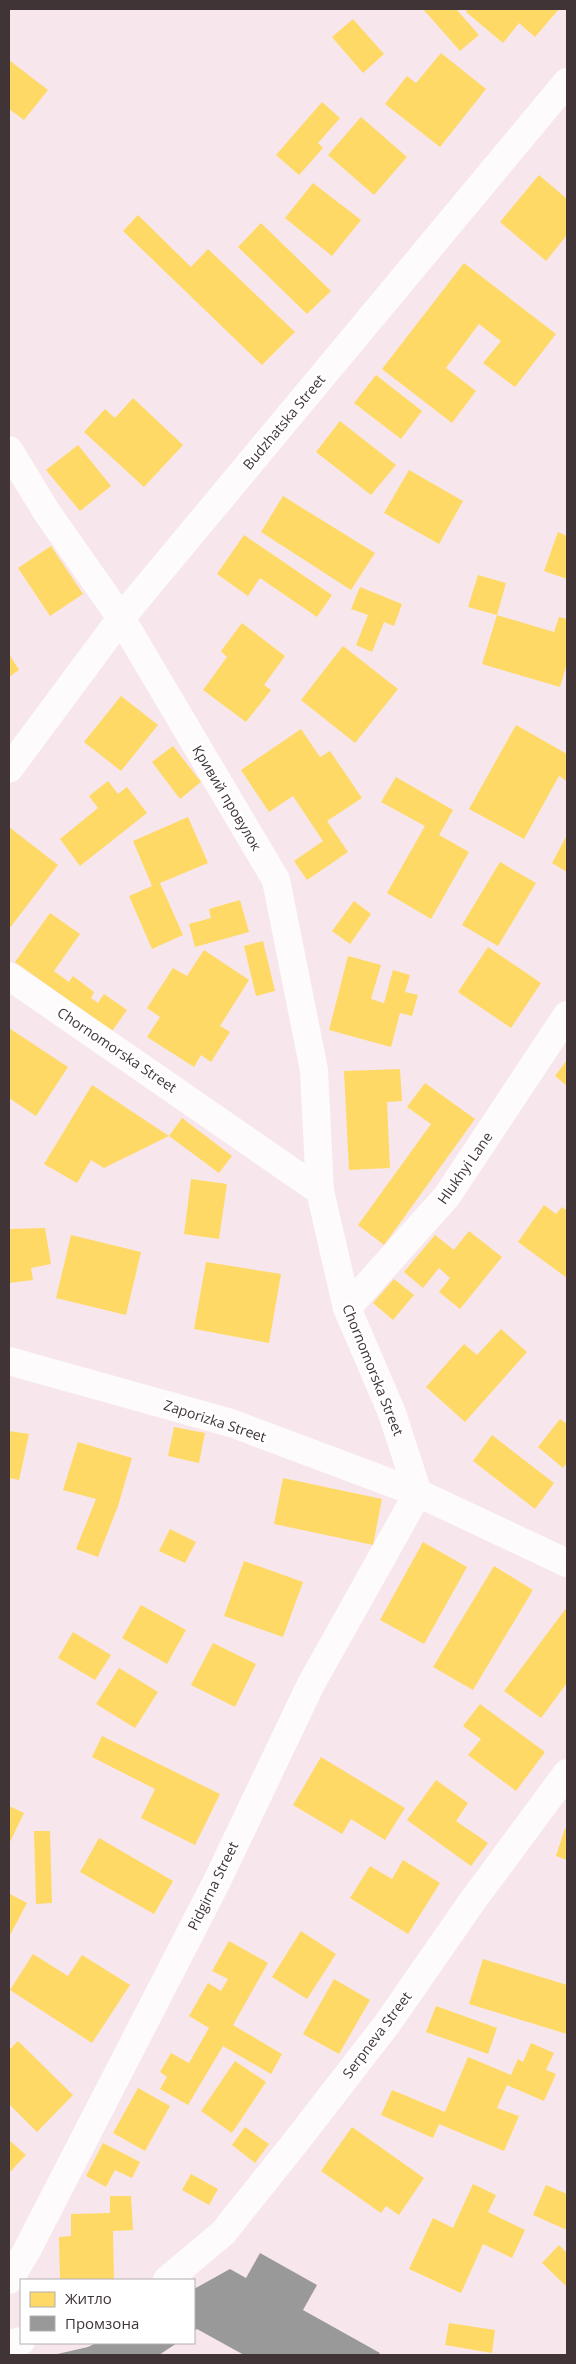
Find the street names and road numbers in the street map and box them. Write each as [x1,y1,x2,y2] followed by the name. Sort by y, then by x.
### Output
[238,370,329,473] street label: Budzhatska Street
[188,741,267,855] street label: Кривий провулок
[54,1003,181,1097] street label: Chornomorska Street
[433,1128,497,1208] street label: Hlukhyi Lane
[338,1301,409,1438] street label: Chornomorska Street
[162,1395,269,1446] street label: Zaporizka Street
[183,1838,242,1933] street label: Pidgirna Street
[338,1988,415,2082] street label: Serpneva Street

